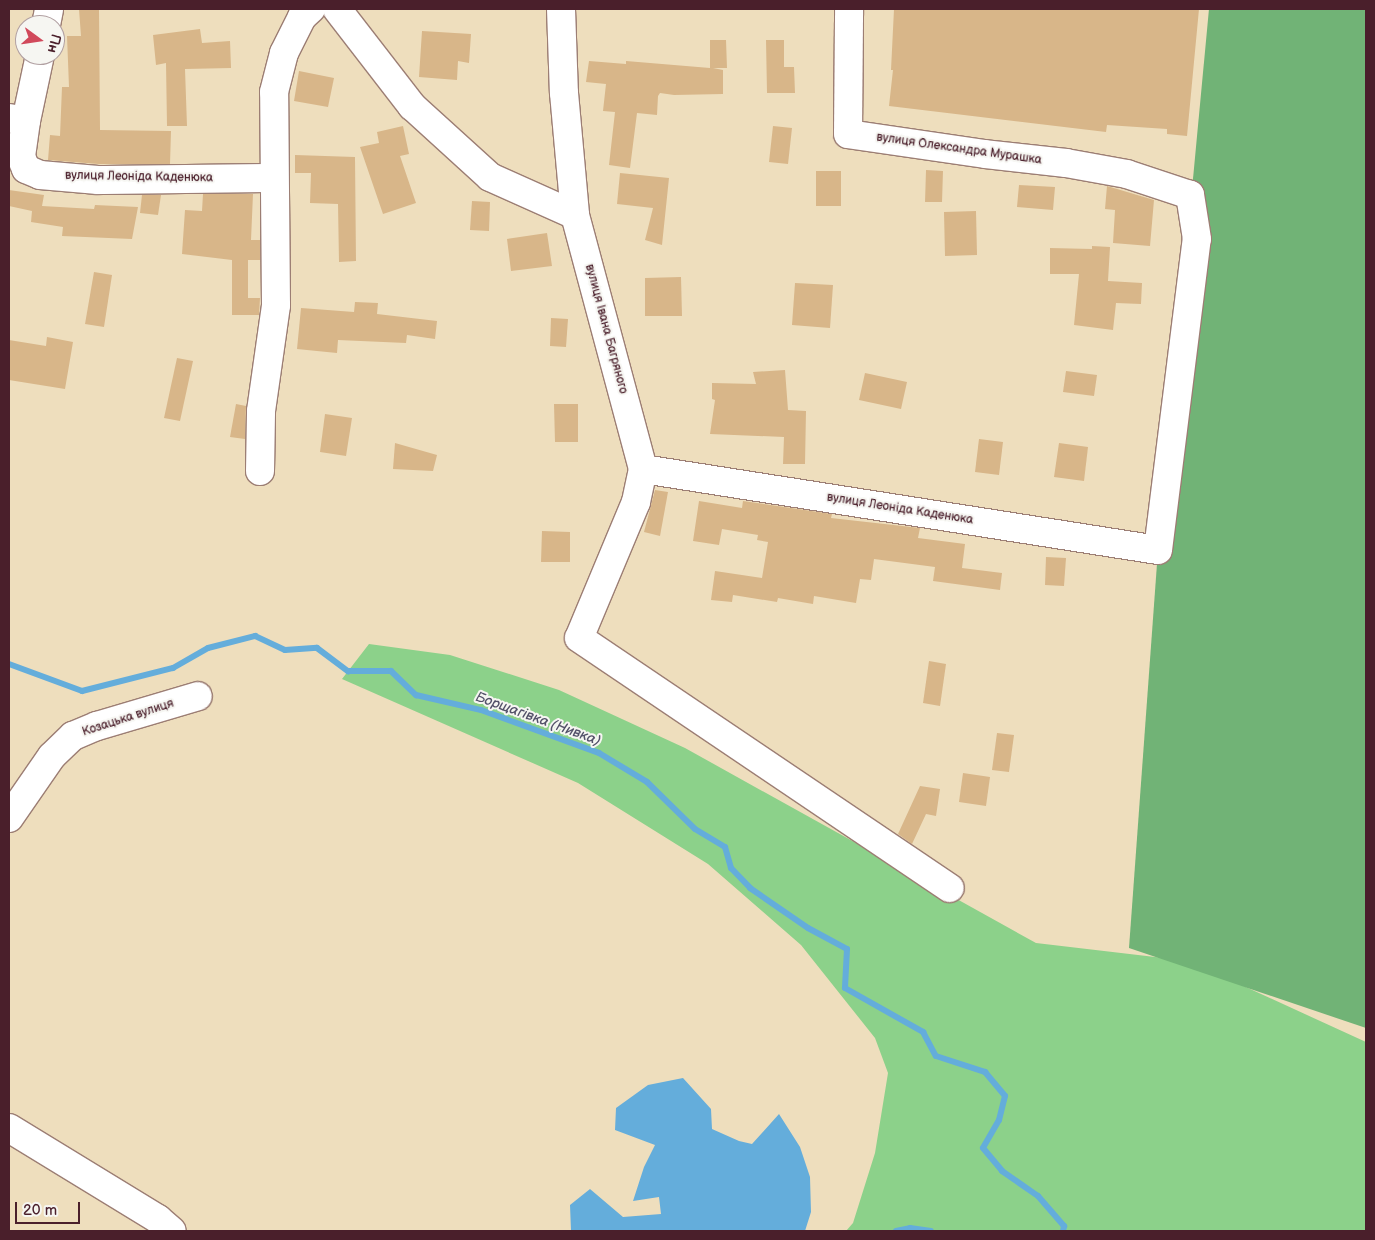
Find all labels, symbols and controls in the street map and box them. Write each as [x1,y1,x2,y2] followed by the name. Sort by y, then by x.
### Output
[15,15,65,65] north arrow
[44,32,65,55] text: Пн
[875,130,1043,168] street label: вулиця Олександра Мурашка
[65,169,213,185] street label: вулиця Леоніда Каденюка
[582,263,630,395] street label: вулиця Івана Багряного
[826,490,974,528] street label: вулиця Леоніда Каденюка
[473,689,603,749] water label: Борщагівка (Нивка)
[80,696,176,740] street label: Козацька вулиця
[18,1192,82,1224] scale bar
[23,1201,57,1220] text: 20 m

